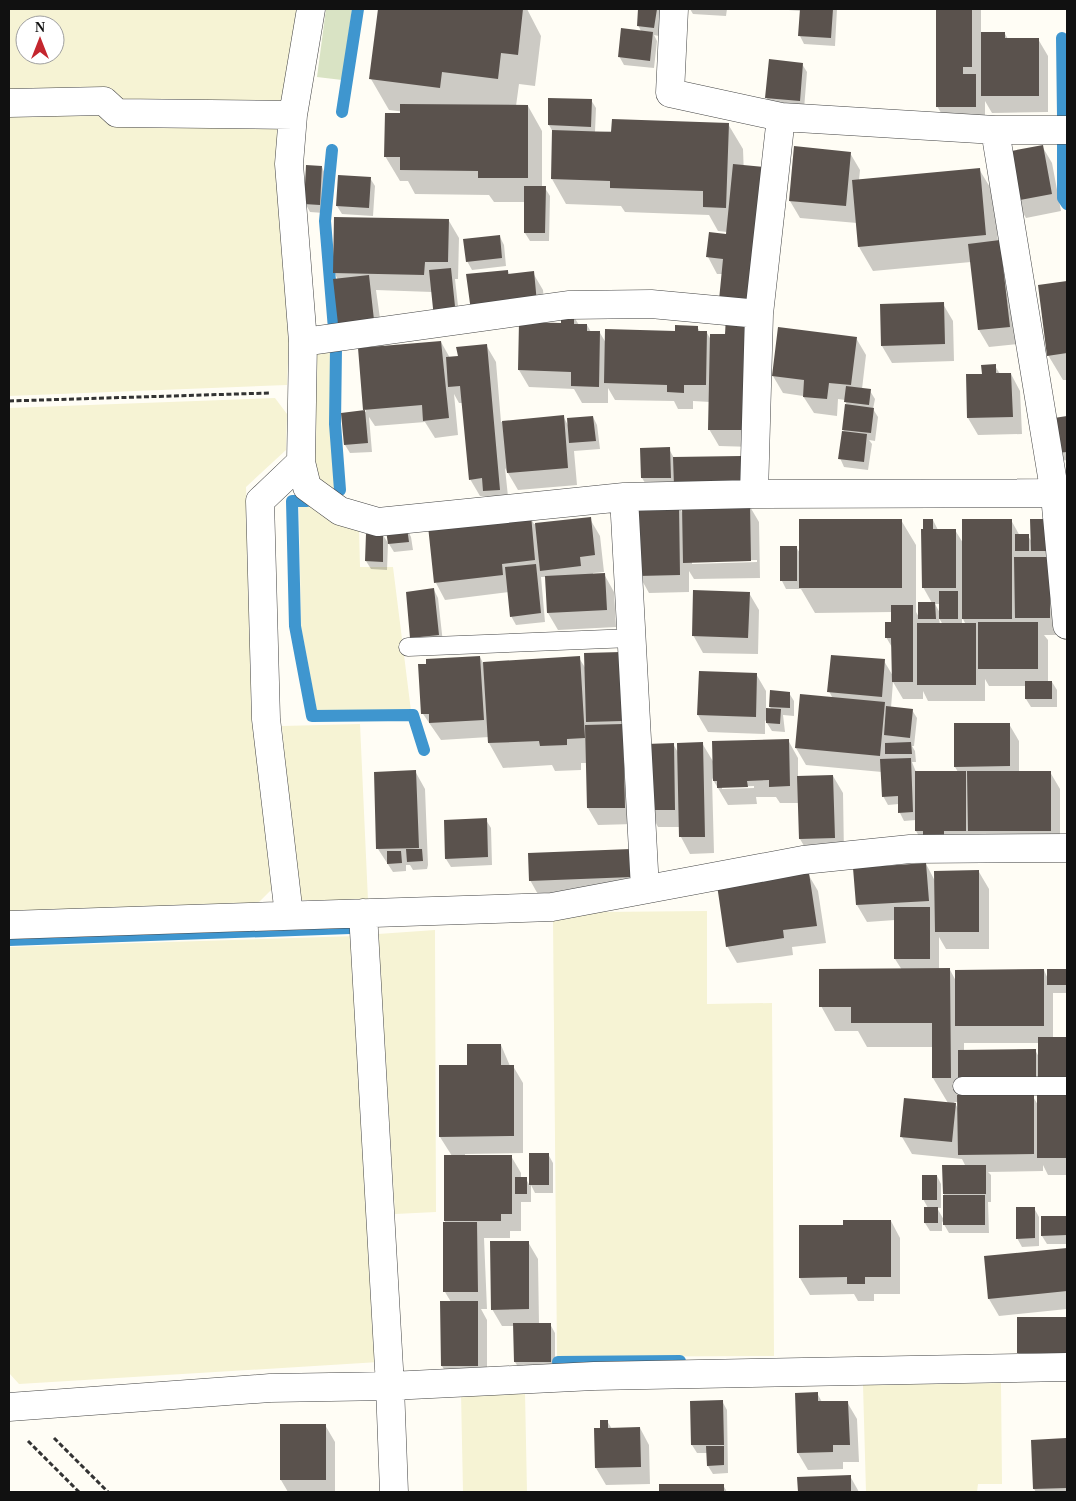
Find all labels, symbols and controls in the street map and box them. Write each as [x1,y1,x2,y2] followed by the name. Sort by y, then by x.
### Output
[15,15,65,65] north arrow
[35,20,45,35] text: N

